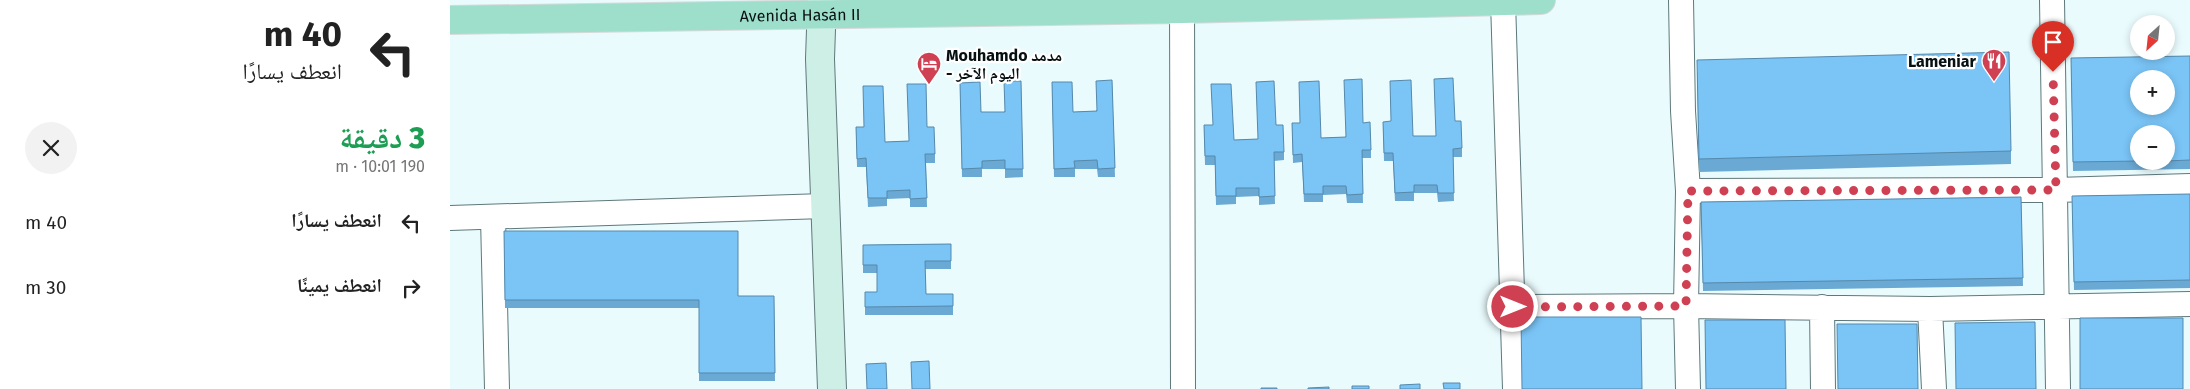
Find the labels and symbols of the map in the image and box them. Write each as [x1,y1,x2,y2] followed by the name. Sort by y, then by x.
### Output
[739,4,860,25] street label: Avenida Hasán II
[2130,15,2175,60] north arrow
[2032,21,2074,72] pin
[946,46,1062,85] place label: Mouhamdo مدمد - اليوم الآخر
[1981,48,2007,82] restaurant icon: Lameniar
[916,51,942,85] hotel icon: Mouhamdo مدمد - اليوم الآخر
[1908,52,1977,71] place label: Lameniar
[1486,280,1538,332] position arrow

